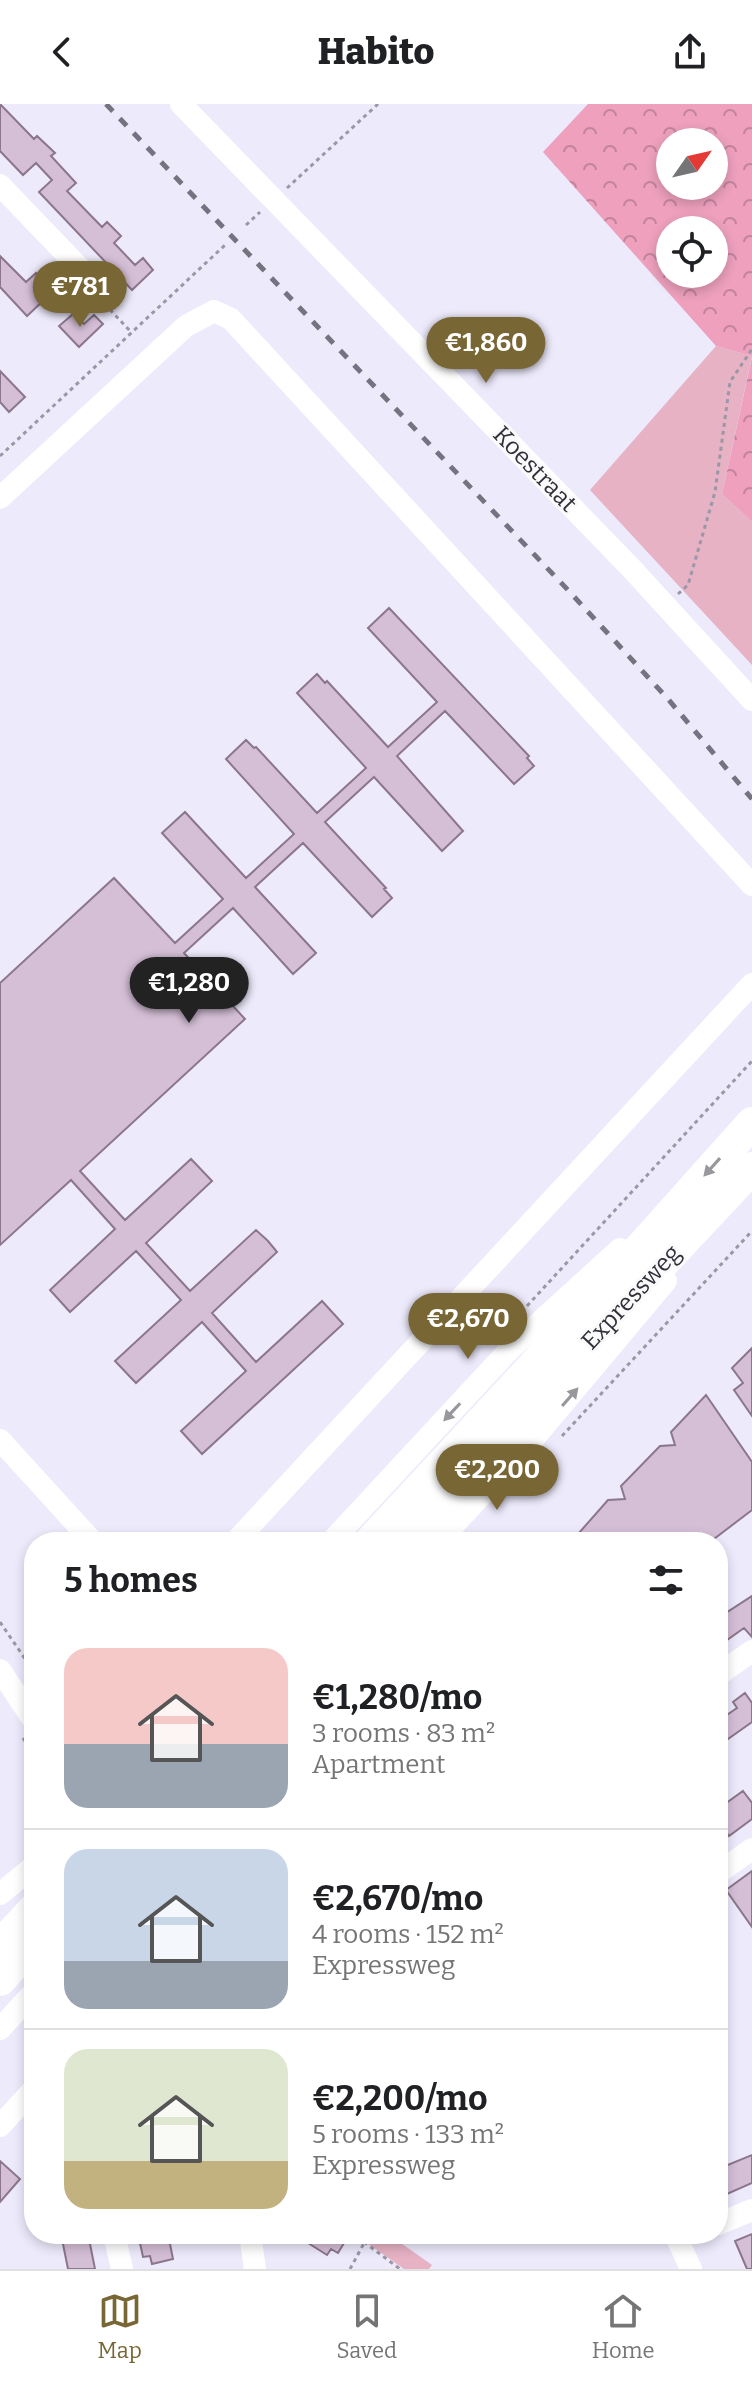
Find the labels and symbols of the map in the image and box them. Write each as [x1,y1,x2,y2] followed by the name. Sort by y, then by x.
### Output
[656,128,728,200] north arrow
[33,261,127,329] pin: €781
[421,317,551,385] pin: €1,860
[487,420,583,518] street label: Koestraat
[124,957,254,1025] pin: €1,280
[703,1158,721,1177] one-way arrow
[576,1239,686,1355] street label: Expressweg
[403,1293,533,1361] pin: €2,670
[561,1388,578,1408] one-way arrow
[444,1402,462,1421] one-way arrow
[432,1444,562,1512] pin: €2,200

